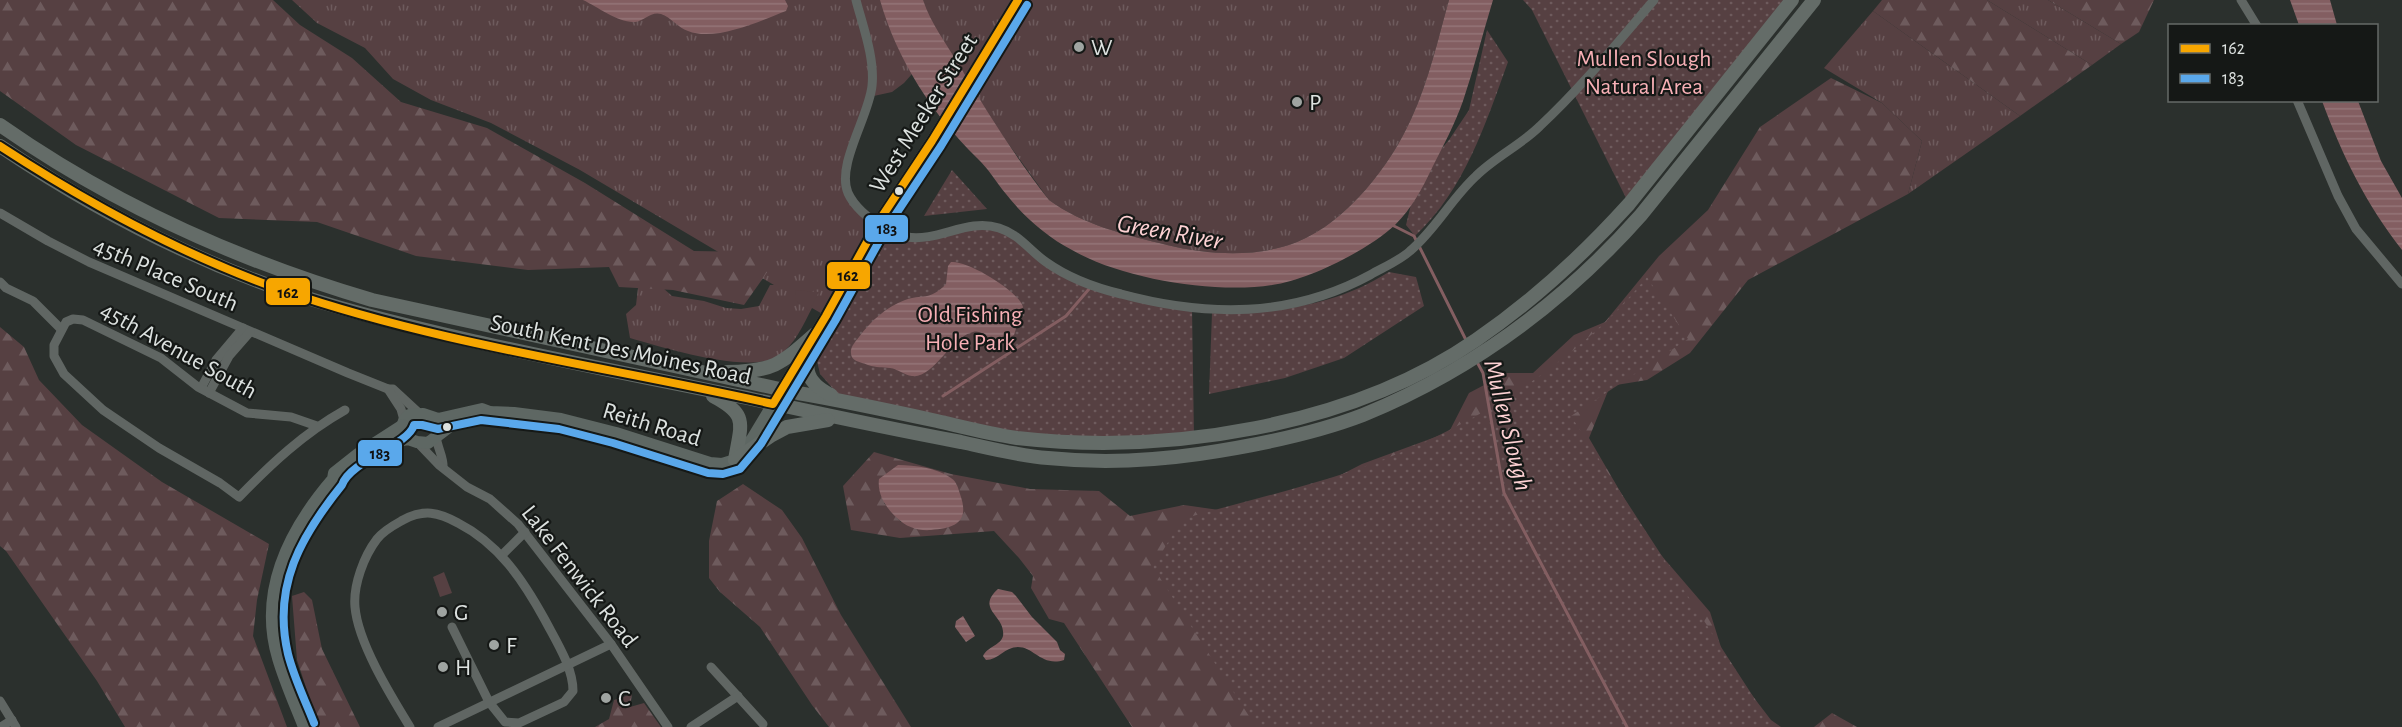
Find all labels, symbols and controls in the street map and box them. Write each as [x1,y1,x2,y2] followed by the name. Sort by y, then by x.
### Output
[2168,24,2378,102] legend
[865,30,983,197] street label: West Meeker Street
[1091,36,1113,60] place label: W
[1072,40,1086,54] marker: W
[2222,40,2245,58] text: 162
[1576,47,1712,99] park label: Mullen Slough Natural Area
[2222,70,2244,88] text: 183
[1309,91,1321,115] place label: P
[1290,95,1304,109] marker: P
[893,185,905,197] unlabelled marker
[1115,210,1226,254] water label: Green River
[864,214,909,243] line badge: 183
[877,221,897,237] text: 183
[90,234,241,316] street label: 45th Place South
[826,261,871,290] line badge: 162
[837,268,859,284] text: 162
[265,277,311,306] line badge: 162
[277,285,299,301] text: 162
[96,298,261,404] street label: 45th Avenue South
[917,303,1023,355] park label: Old Fishing Hole Park
[488,311,753,389] street label: South Kent Des Moines Road
[1479,357,1537,494] water label: Mullen Slough
[600,399,704,451] street label: Reith Road
[441,421,453,433] unlabelled marker
[357,439,403,467] line badge: 183
[370,446,390,462] text: 183
[516,501,642,652] street label: Lake Fenwick Road
[454,601,468,625] place label: G
[435,605,449,619] marker: G
[506,634,517,658] place label: F
[487,638,501,652] marker: F
[455,656,471,680] place label: H
[436,660,450,674] marker: H
[618,687,630,711] place label: C
[599,691,613,705] marker: C

